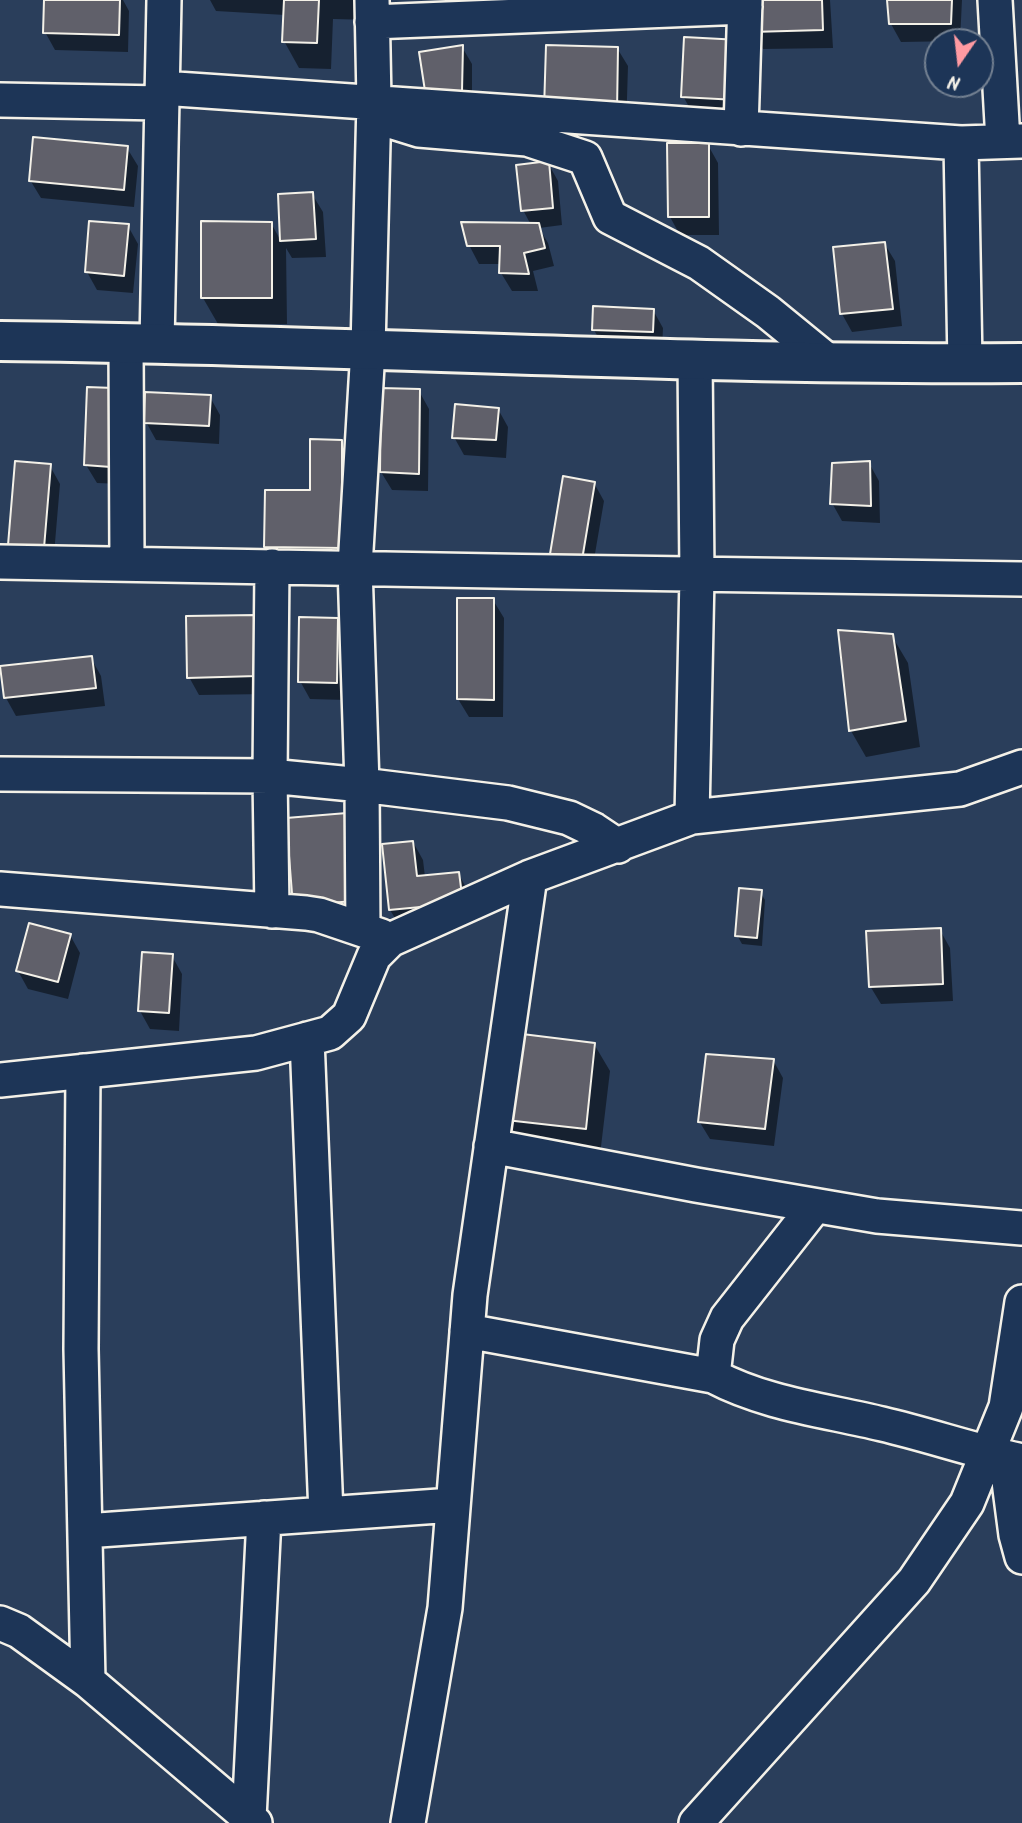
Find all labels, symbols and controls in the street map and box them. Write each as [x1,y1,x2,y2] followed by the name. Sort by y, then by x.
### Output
[924,28,994,98] north arrow
[945,65,964,97] text: N

